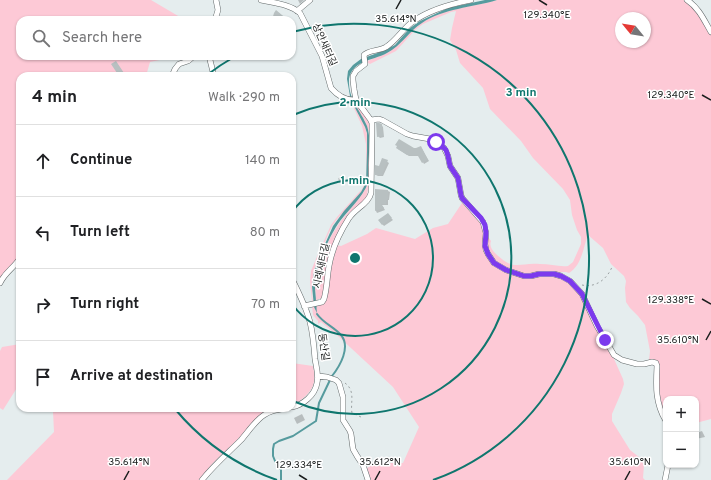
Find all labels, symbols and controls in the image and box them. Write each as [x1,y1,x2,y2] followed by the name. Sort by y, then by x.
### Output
[524,9,570,22] text: 129.340°E
[615,12,651,48] north arrow
[375,13,417,26] text: 35.614°N
[16,16,296,60] search box
[309,21,339,69] street label: 상안새터길
[30,27,52,49] icon: search
[62,29,142,48] text: Search here
[505,85,537,101] text: 3 min
[32,87,77,109] text: 4 min
[648,89,694,102] text: 129.340°E
[208,90,280,106] text: Walk · 290 m
[339,95,371,111] text: 2 min
[427,133,445,151] route start
[32,150,54,172] icon: ahead
[70,151,132,170] text: Continue
[245,153,280,169] text: 140 m
[341,173,369,189] text: 1 min
[32,222,54,244] icon: left
[70,223,130,242] text: Turn left
[250,225,280,241] text: 80 m
[311,242,333,290] street label: 시례새터길
[348,251,362,265] centre of rings
[32,294,54,316] icon: right
[648,294,694,307] text: 129.338°E
[70,295,139,314] text: Turn right
[251,297,280,313] text: 70 m
[596,331,614,349] route end
[315,332,331,362] street label: 동산길
[657,334,699,347] text: 35.610°N
[32,366,54,388] icon: arrive
[70,367,213,386] text: Arrive at destination
[663,396,699,468] map controls
[663,396,699,432] button: +
[663,432,699,468] button: −
[108,456,150,469] text: 35.614°N
[359,456,401,469] text: 35.612°N
[609,456,651,469] text: 35.610°N
[276,459,322,472] text: 129.334°E

